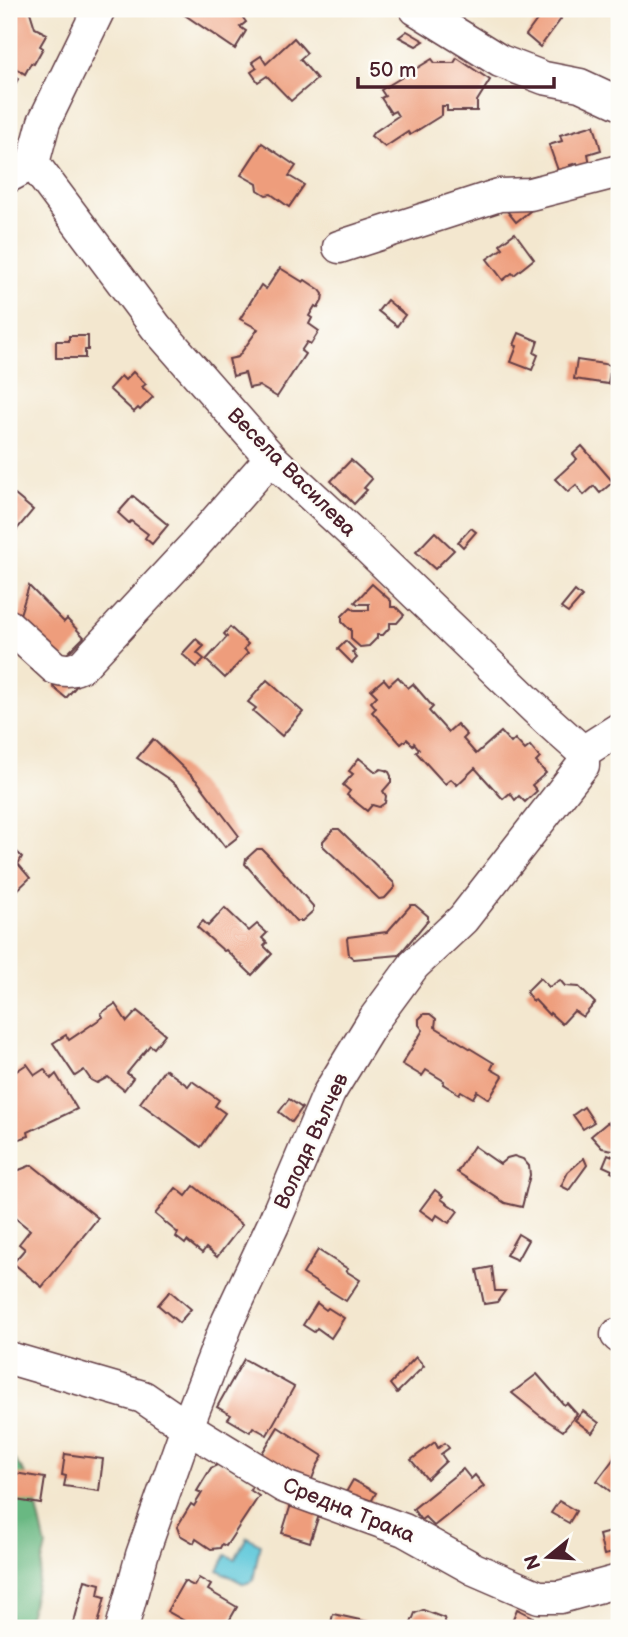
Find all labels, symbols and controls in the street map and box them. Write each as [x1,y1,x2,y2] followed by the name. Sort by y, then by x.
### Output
[358,46,554,90] scale bar
[369,58,416,83] text: 50 m
[222,403,362,542] street label: Весела Василева
[269,1069,354,1213] street label: Володя Вълчев
[279,1473,419,1549] street label: Средна Трака
[512,1522,582,1592] north arrow
[520,1551,546,1572] text: N

